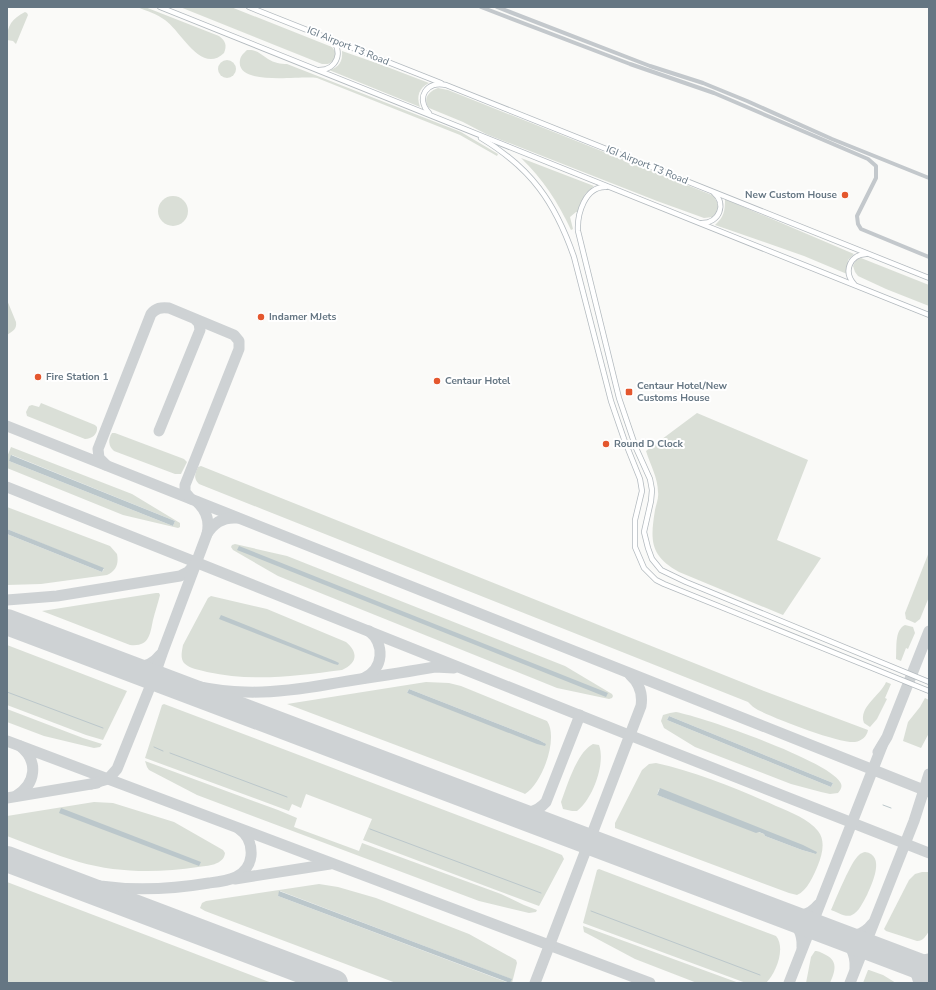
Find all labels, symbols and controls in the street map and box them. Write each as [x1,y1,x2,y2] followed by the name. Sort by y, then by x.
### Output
[305,23,391,69] street label: IGI Airport T3 Road
[604,142,690,188] street label: IGI Airport T3 Road
[745,188,838,202] place label: New Custom House
[840,190,850,200] marker: New Custom House
[269,310,336,324] place label: Indamer MJets
[256,312,266,322] marker: Indamer MJets
[46,370,108,384] place label: Fire Station 1
[33,372,43,382] marker: Fire Station 1
[445,374,511,388] place label: Centaur Hotel
[432,376,442,386] marker: Centaur Hotel
[637,379,728,405] place label: Centaur Hotel/New Customs House
[624,387,634,397] marker: Centaur Hotel/New Customs House
[614,437,684,451] place label: Round D Clock
[601,439,611,449] marker: Round D Clock

